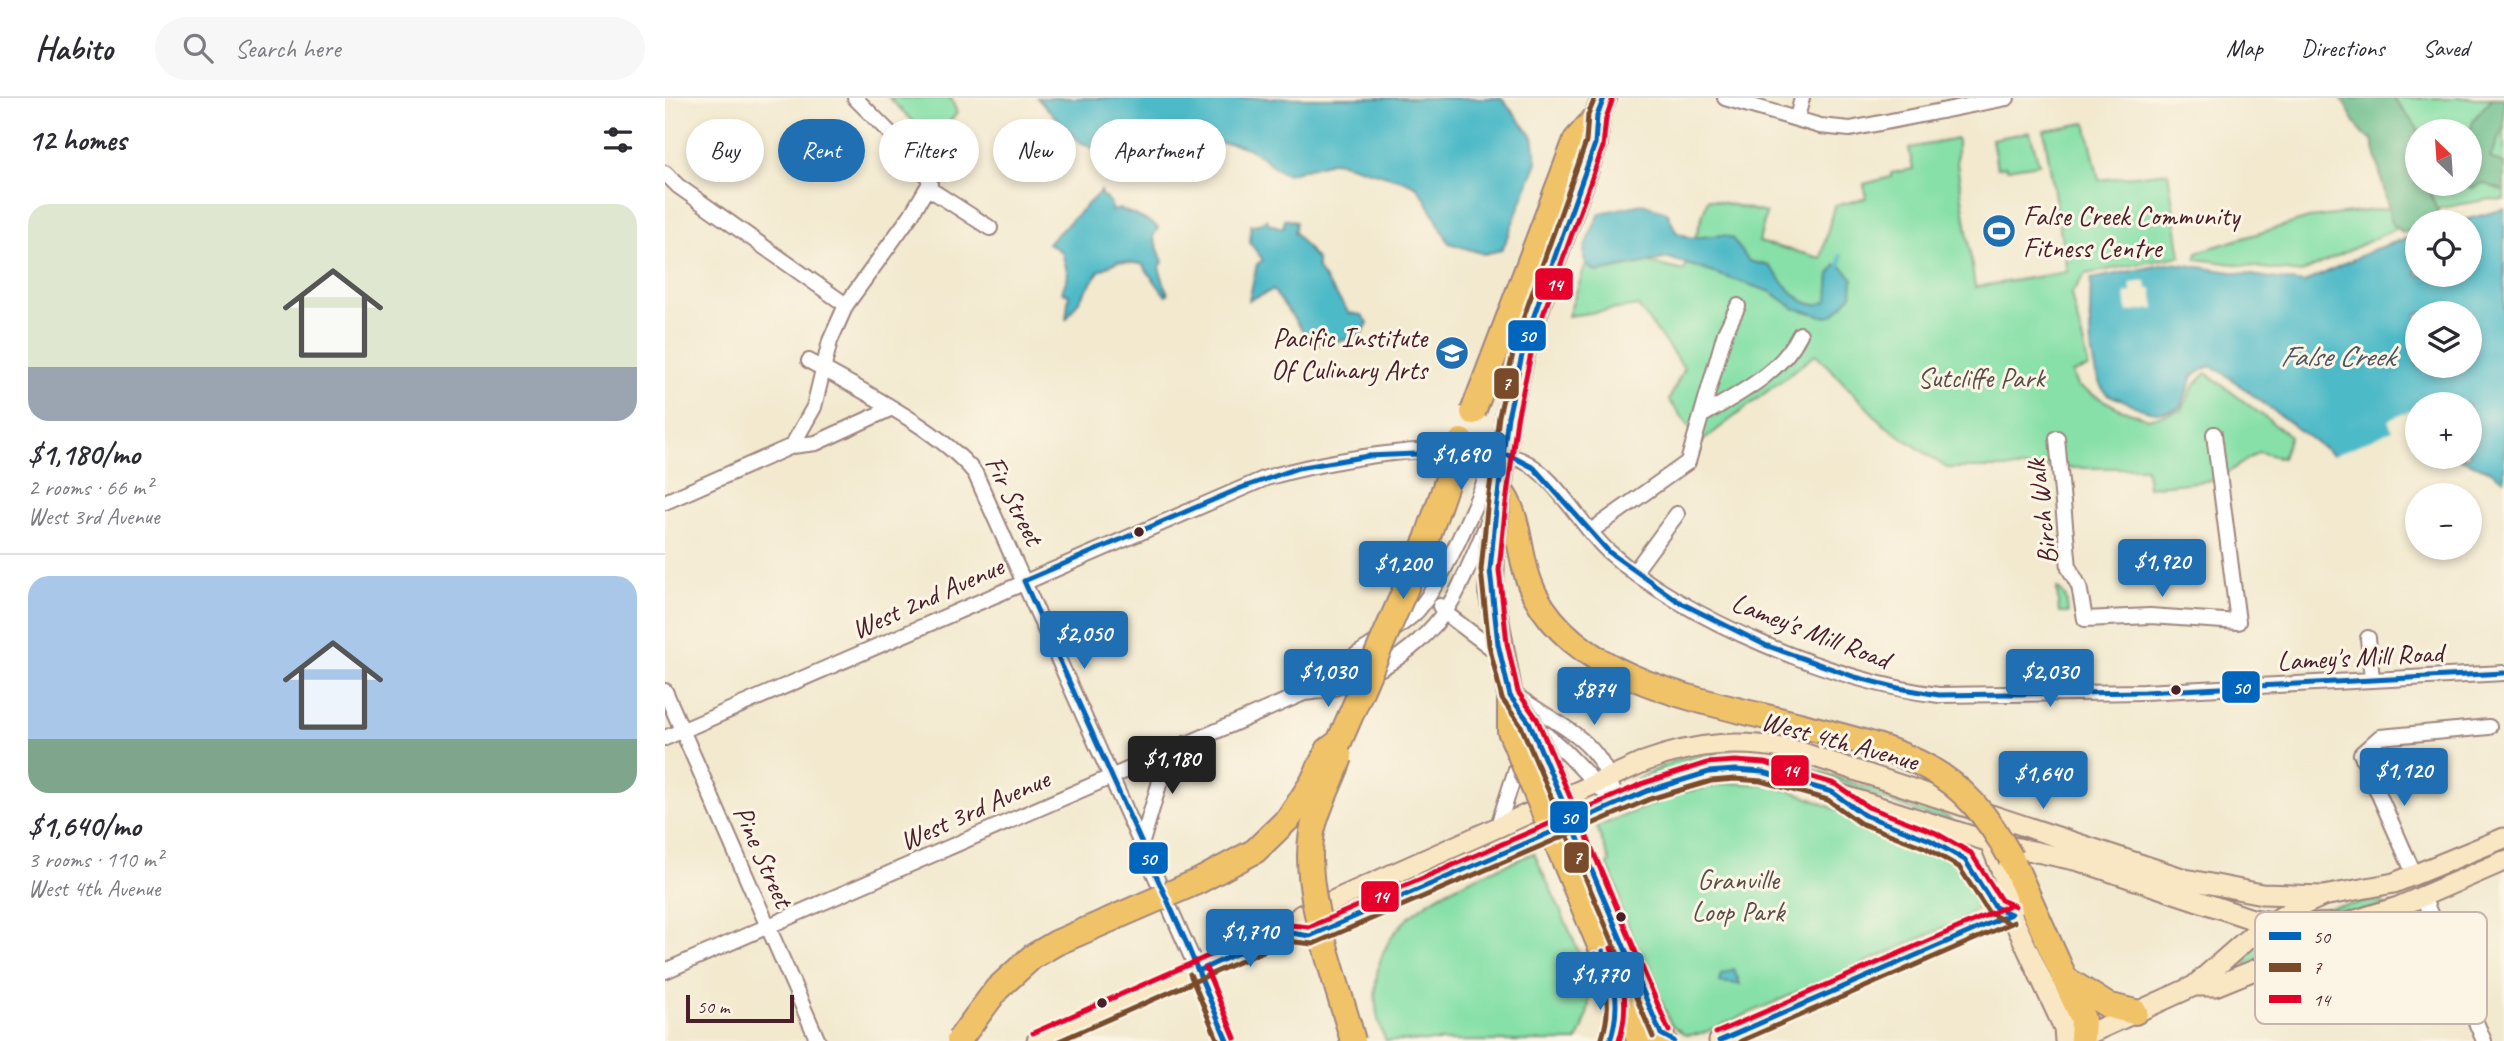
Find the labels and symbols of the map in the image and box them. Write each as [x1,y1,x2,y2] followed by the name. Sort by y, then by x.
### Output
[2405,119,2481,196] north arrow
[2023,198,2242,265] place label: False Creek Community Fitness Centre
[1980,212,2018,250] sports icon: False Creek Community Fitness Centre
[1534,267,1574,301] line badge: 14
[1545,273,1565,297] text: 14
[1507,319,1547,352] line badge: 50
[1271,320,1429,387] place label: Pacific Institute Of Culinary Arts
[1519,324,1538,348] text: 50
[1433,334,1471,372] school or university icon: Pacific Institute Of Culinary Arts
[2280,337,2399,375] water label: False Creek
[1918,360,2046,395] park label: Sutcliffe Park
[1493,367,1520,400] line badge: 7
[1502,372,1513,396] text: 7
[1404,432,1518,492] pin: $1,690
[977,450,1053,553] street label: Fir Street
[2017,456,2065,567] street label: Birch Walk
[1132,525,1146,539] unlabelled marker
[2105,540,2219,599] pin: $1,920
[1346,542,1460,601] pin: $1,200
[846,548,1010,647] street label: West 2nd Avenue
[1727,584,1898,678] street label: Lamey's Mill Road
[1027,612,1141,671] pin: $2,050
[2276,634,2448,678] street label: Lamey's Mill Road
[1271,650,1385,709] pin: $1,030
[1993,650,2107,709] pin: $2,030
[1553,668,1635,727] pin: $874
[2221,670,2261,704] line badge: 50
[2233,676,2252,700] text: 50
[2169,683,2183,697] unlabelled marker
[1758,703,1924,779] street label: West 4th Avenue
[1115,736,1229,796] pin: $1,180
[2347,748,2461,808] pin: $1,120
[1986,752,2100,811] pin: $1,640
[1770,754,1810,787] line badge: 14
[1781,759,1801,783] text: 14
[894,760,1056,858] street label: West 3rd Avenue
[726,800,802,915] street label: Pine Street
[1549,800,1589,834] line badge: 50
[1561,806,1580,830] text: 50
[1128,841,1169,875] line badge: 50
[1563,841,1590,874] line badge: 7
[1573,846,1584,870] text: 7
[1140,847,1159,871] text: 50
[1692,862,1786,929] park label: Granville Loop Park
[1360,880,1400,913] line badge: 14
[1371,885,1391,909] text: 14
[1193,910,1307,969] pin: $1,710
[1614,910,1628,924] unlabelled marker
[2255,912,2487,1024] legend
[2313,925,2332,949] text: 50
[1543,953,1657,1012] pin: $1,770
[2313,956,2323,980] text: 7
[2313,988,2333,1012] text: 14
[686,992,795,1024] scale bar
[1095,996,1109,1010] unlabelled marker

